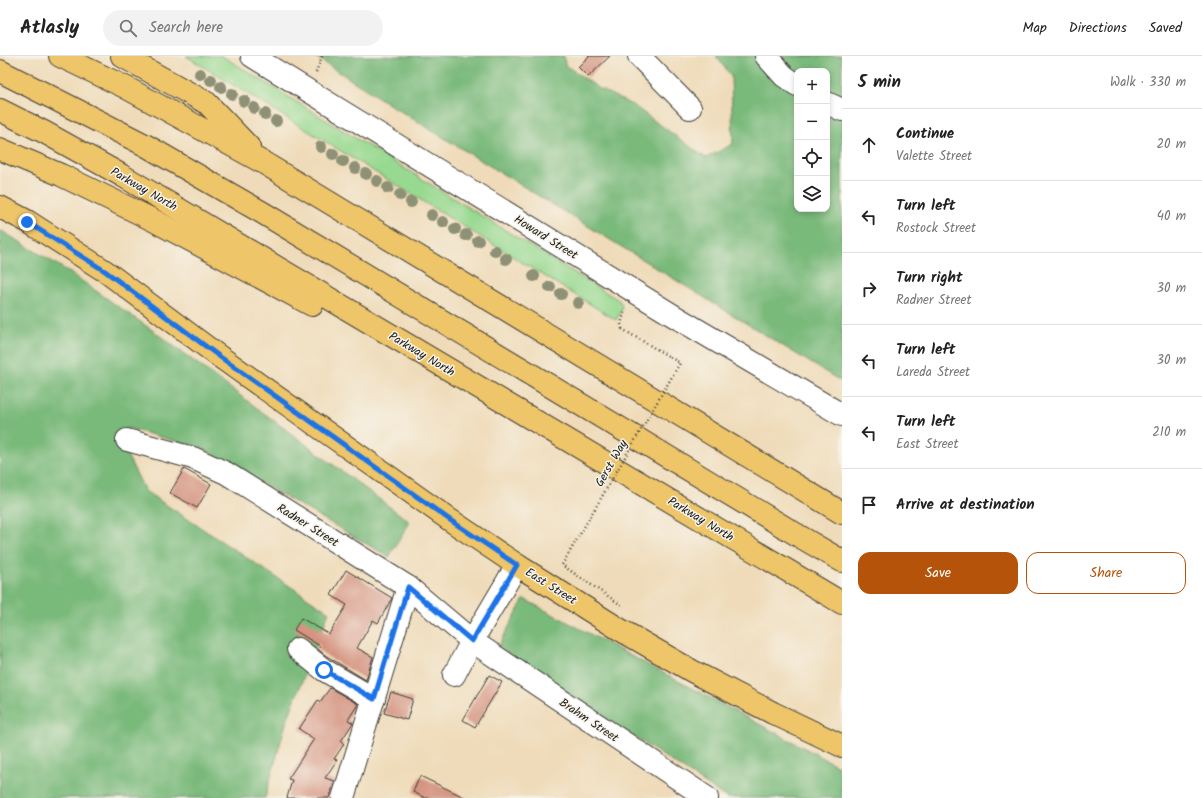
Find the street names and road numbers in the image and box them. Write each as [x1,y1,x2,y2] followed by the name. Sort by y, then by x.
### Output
[107,163,181,216] street label: Parkway North
[510,210,582,265] street label: Howard Street
[385,327,459,382] street label: Parkway North
[590,436,633,490] street label: Gerst Way
[664,492,738,547] street label: Parkway North
[273,499,343,552] street label: Radner Street
[521,563,581,610] street label: East Street
[555,693,623,748] street label: Brahm Street

